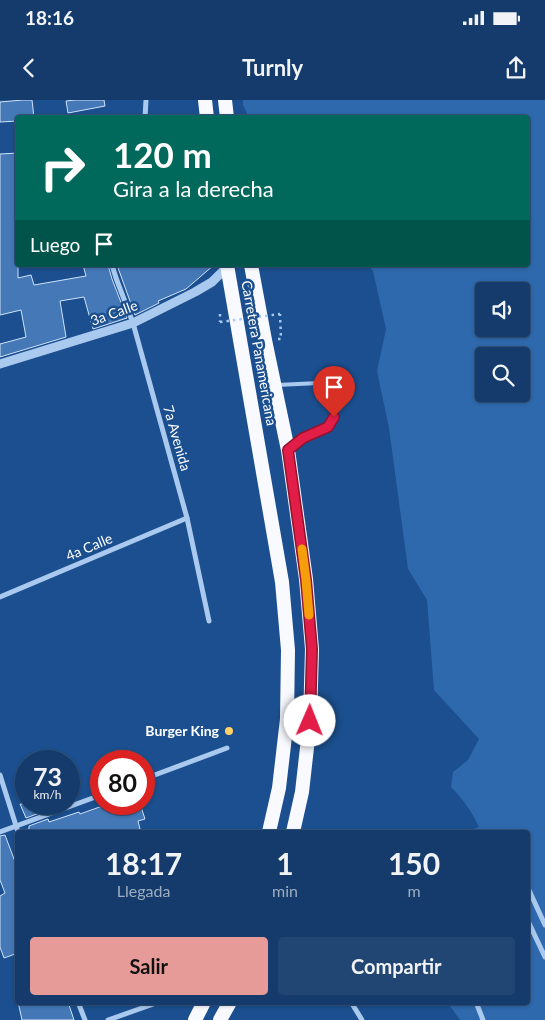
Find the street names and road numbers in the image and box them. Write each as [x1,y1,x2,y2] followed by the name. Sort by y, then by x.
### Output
[238,279,281,427] street label: Carretera Panamericana
[88,296,140,329] street label: 3a Calle
[160,403,195,473] street label: 7a Avenida
[63,529,115,564] street label: 4a Calle

